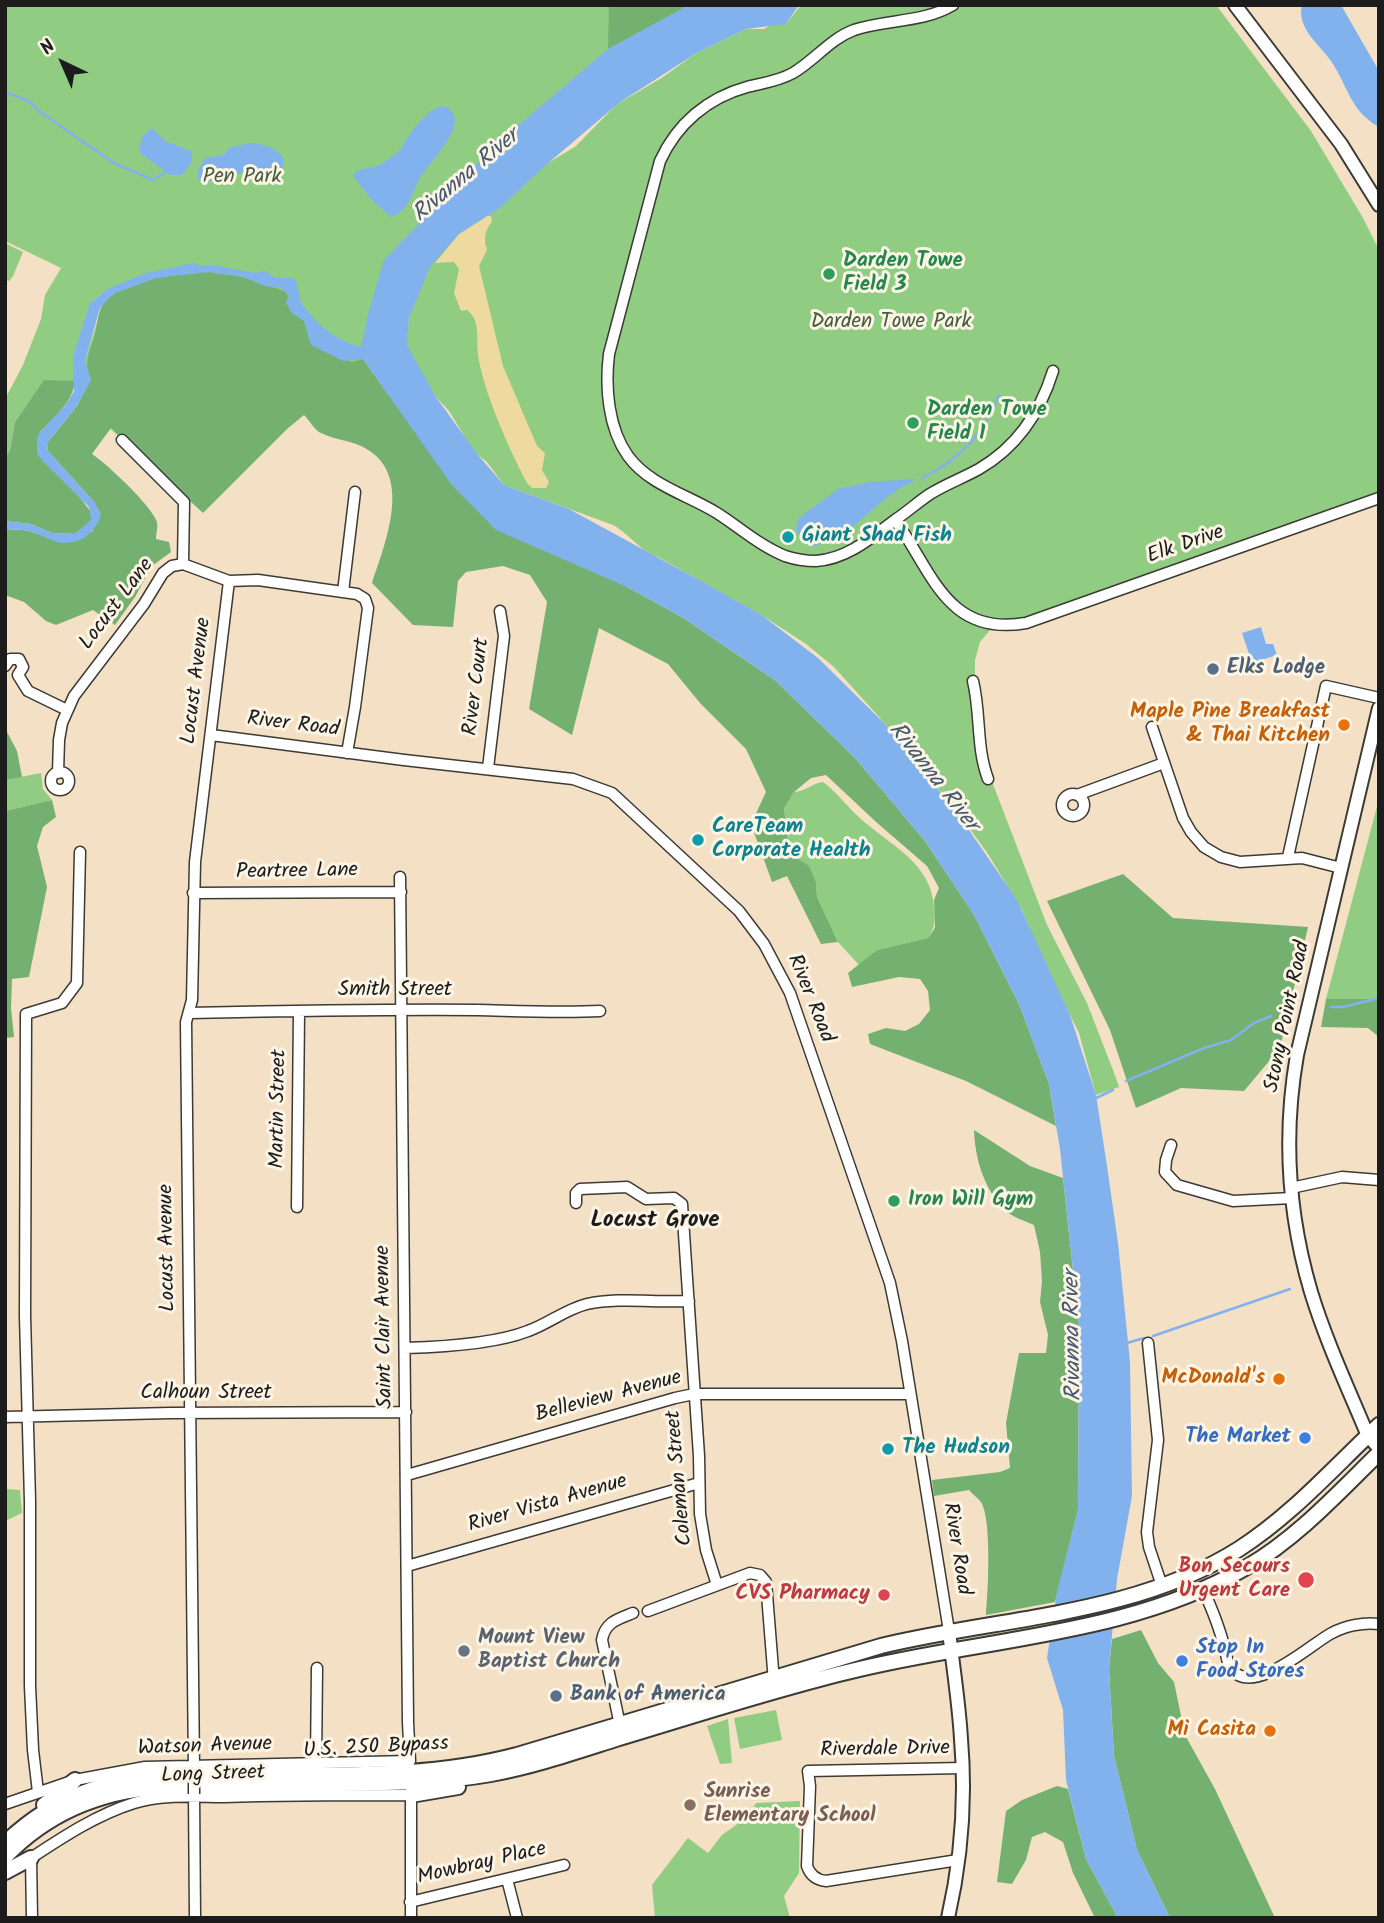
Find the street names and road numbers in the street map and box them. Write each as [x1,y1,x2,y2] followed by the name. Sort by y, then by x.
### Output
[1144,521,1228,571] street label: Elk Drive
[75,554,161,656] street label: Locust Lane
[178,616,218,746] street label: Locust Avenue
[460,637,496,737] street label: River Court
[245,708,341,744] street label: River Road
[236,859,358,887] street label: Peartree Lane
[1261,939,1317,1095] street label: Stony Point Road
[780,951,838,1047] street label: River Road
[338,978,452,1004] street label: Smith Street
[266,1049,294,1169] street label: Martin Street
[155,1184,183,1312] street label: Locust Avenue
[372,1245,400,1409] street label: Saint Clair Avenue
[533,1366,685,1430] street label: Belleview Avenue
[140,1381,272,1407] street label: Calhoun Street
[663,1409,699,1547] street label: Coleman Street
[466,1470,630,1540] street label: River Vista Avenue
[935,1501,975,1597] street label: River Road
[137,1733,273,1763] street label: Watson Avenue
[303,1733,449,1765] street label: U.S. 250 Bypass
[820,1737,950,1765] street label: Riverdale Drive
[161,1762,265,1790] street label: Long Street
[415,1838,549,1892] street label: Mowbray Place

